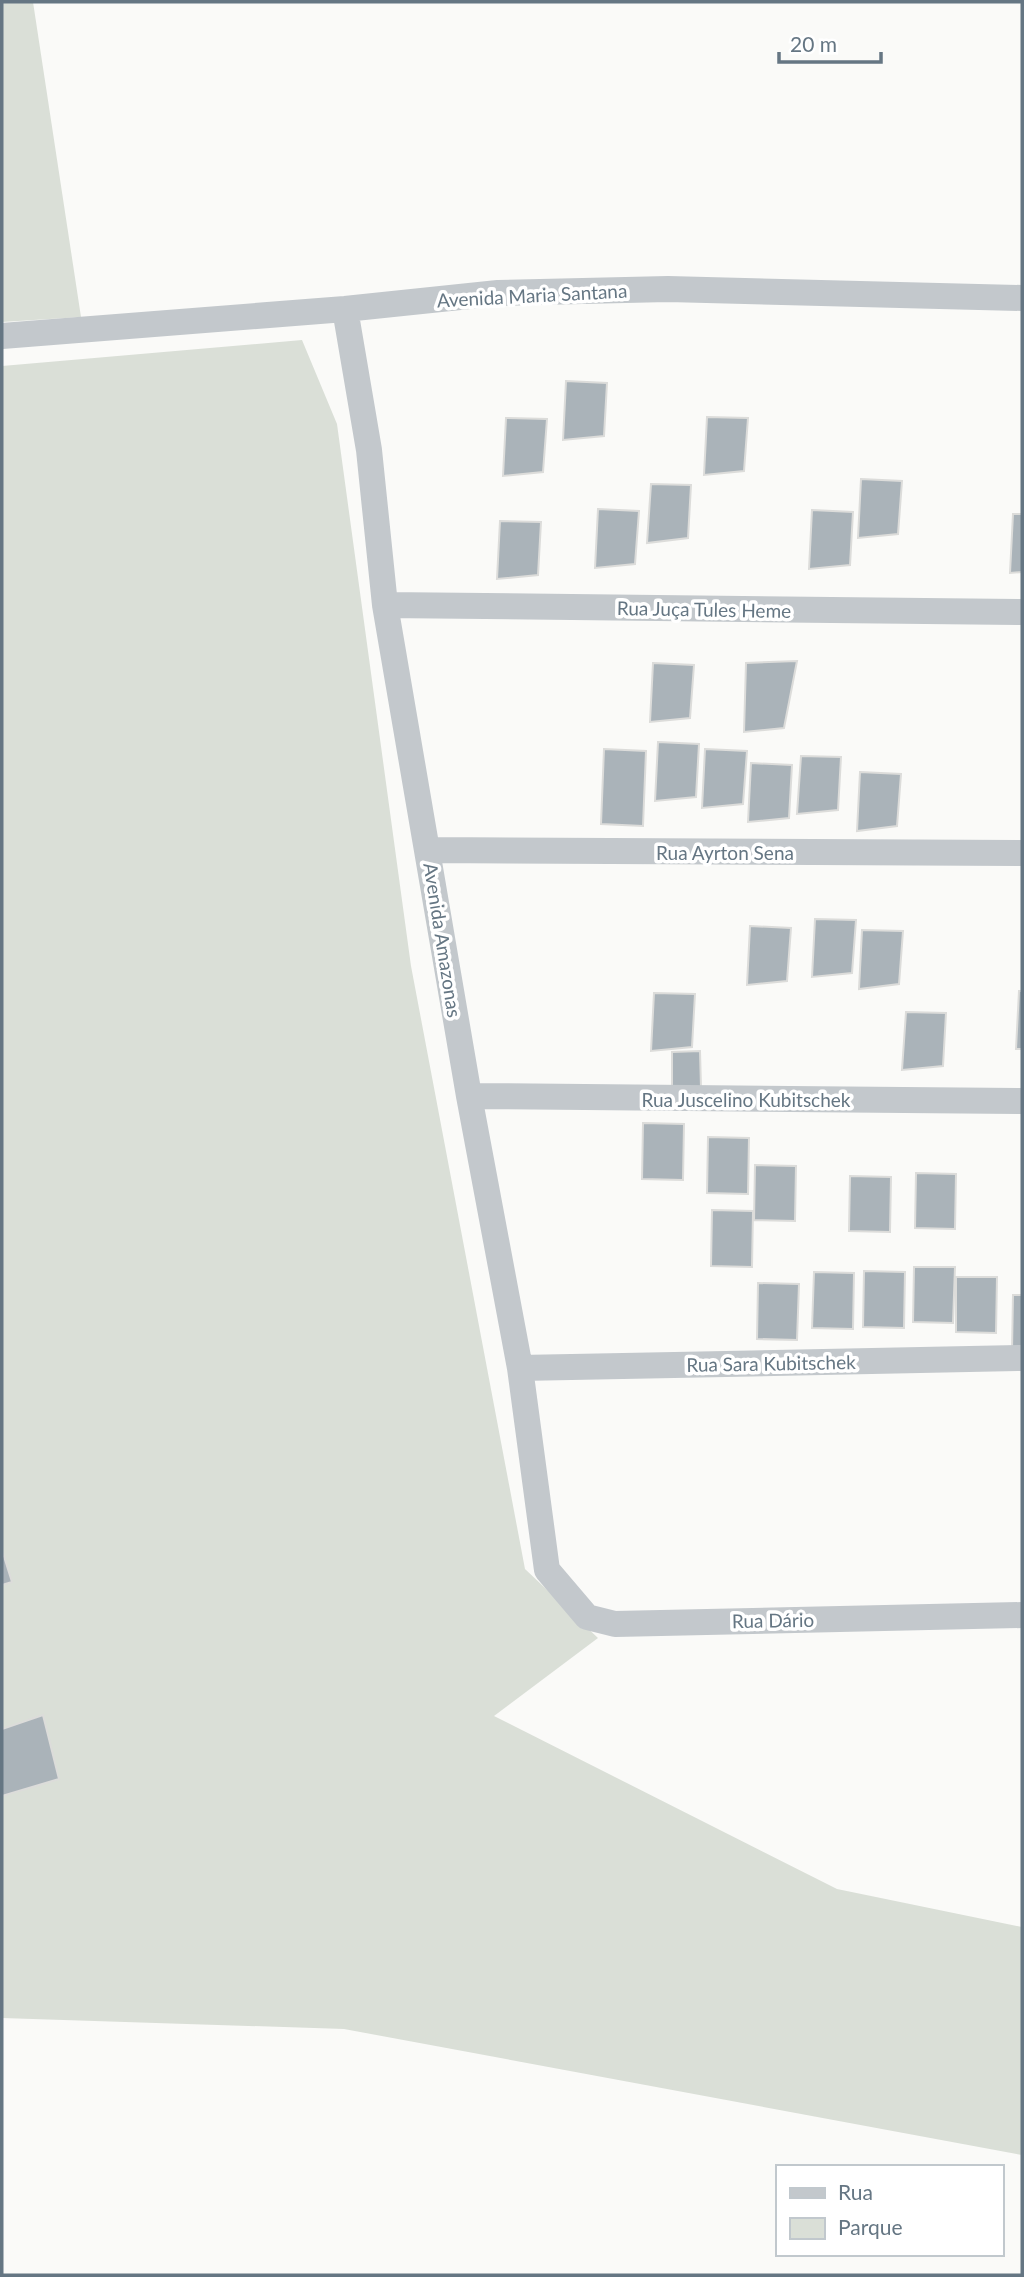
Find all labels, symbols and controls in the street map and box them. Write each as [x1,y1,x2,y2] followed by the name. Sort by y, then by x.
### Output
[779,21,880,65] scale bar
[790,31,837,56] text: 20 m
[436,279,628,311] street label: Avenida Maria Santana
[617,596,791,622] street label: Rua Juça Tules Heme
[656,841,794,864] street label: Rua Ayrton Sena
[419,861,467,1019] street label: Avenida Amazonas
[642,1088,851,1111] street label: Rua Juscelino Kubitschek
[686,1350,856,1376] street label: Rua Sara Kubitschek
[732,1608,814,1632] street label: Rua Dário
[776,2165,1003,2256] legend
[838,2179,873,2204] text: Rua
[838,2214,903,2239] text: Parque

